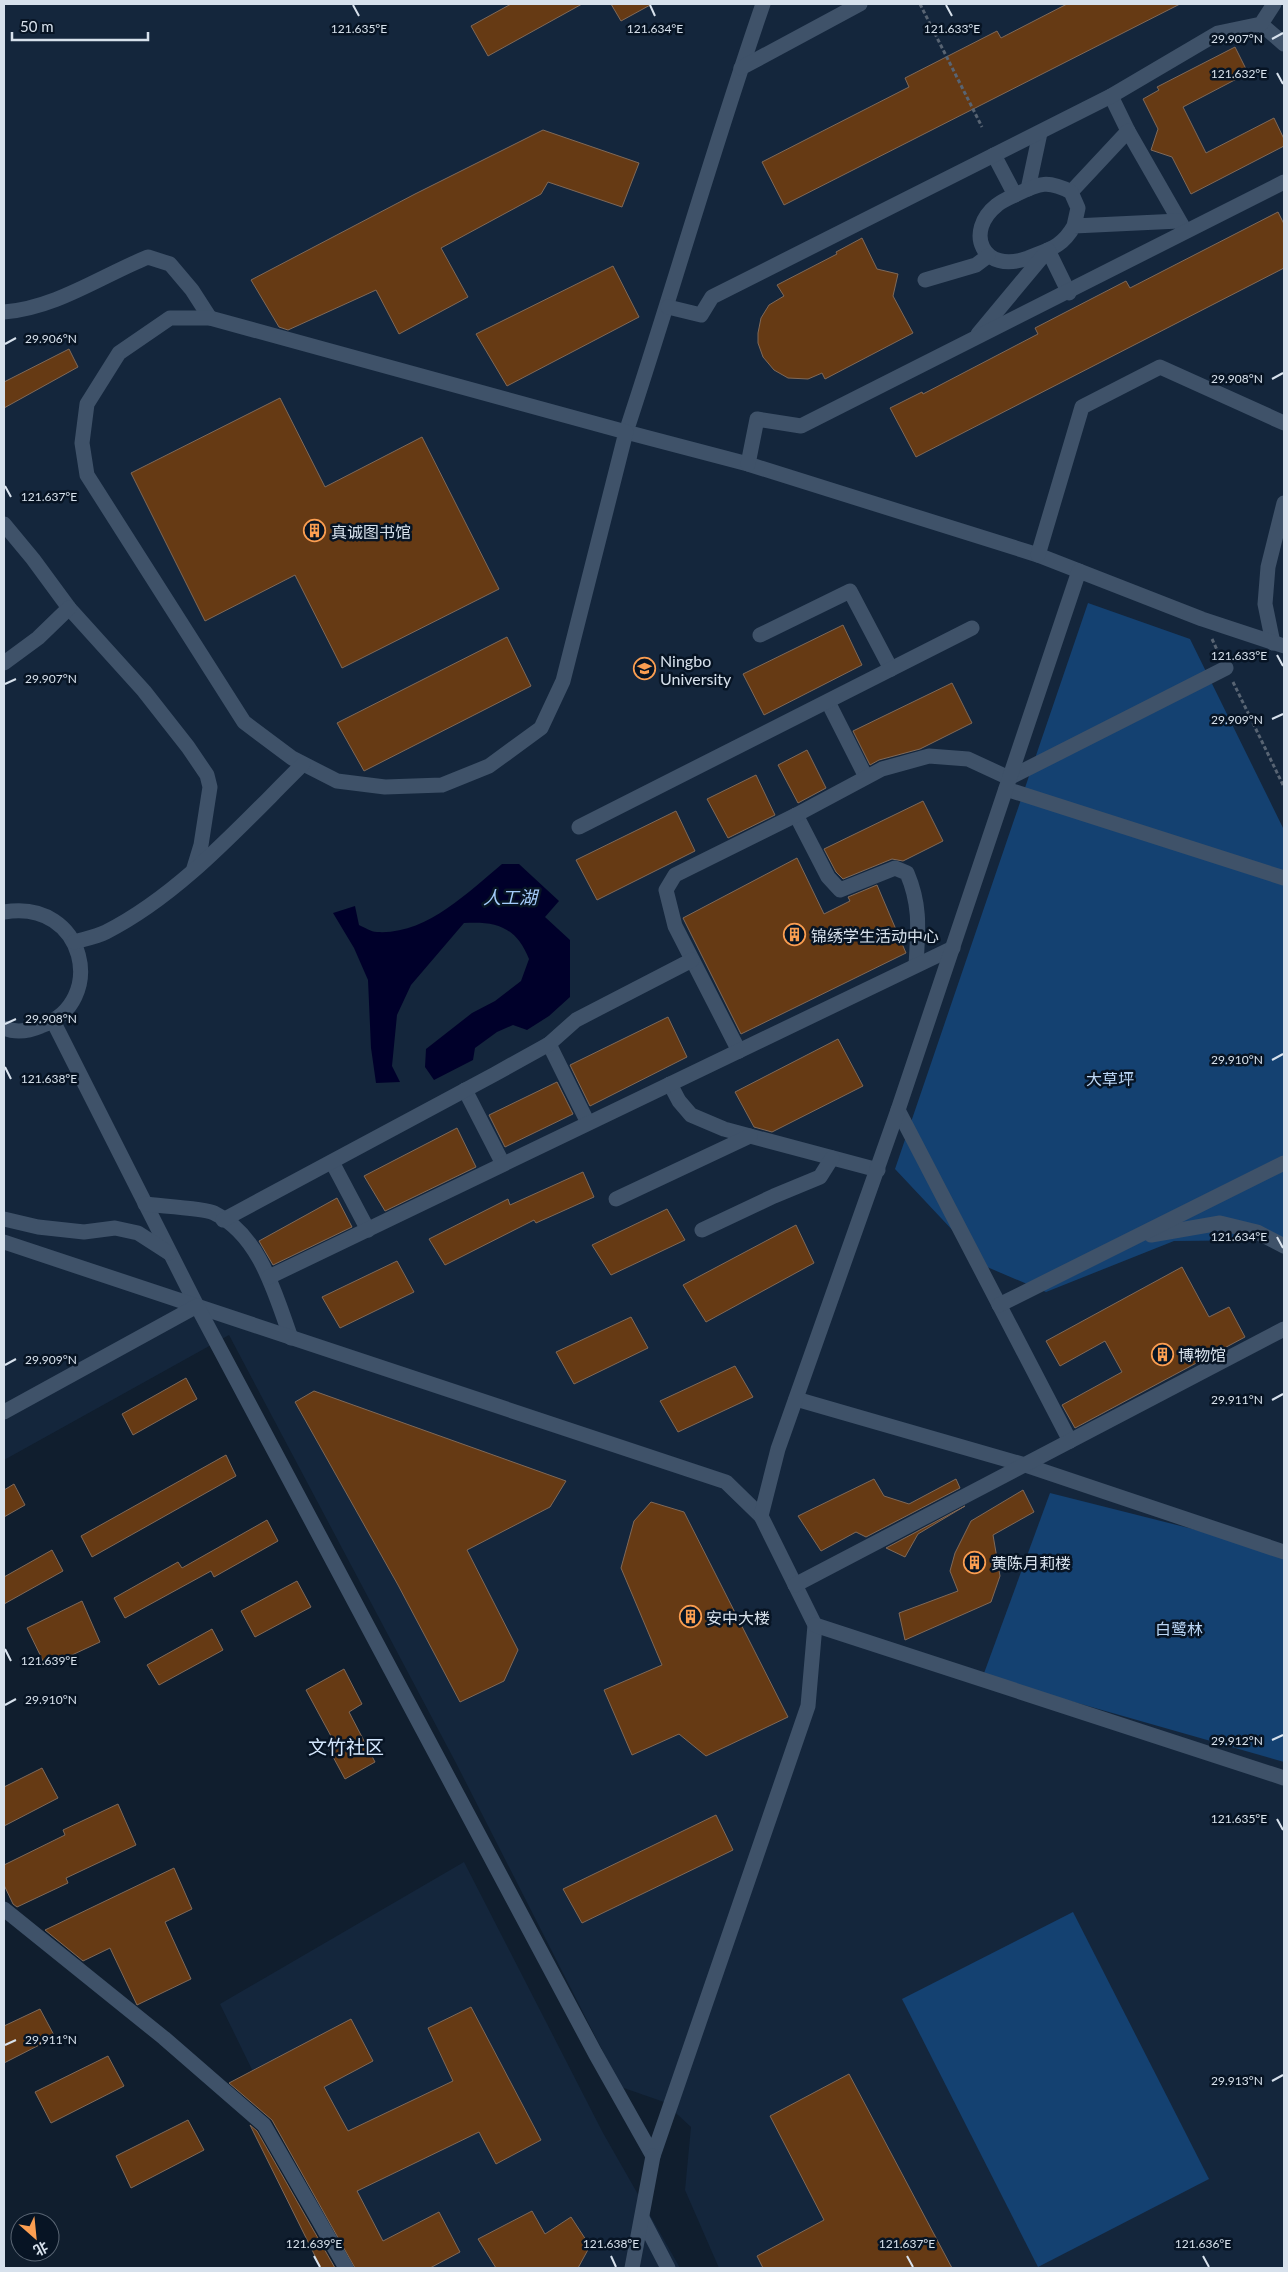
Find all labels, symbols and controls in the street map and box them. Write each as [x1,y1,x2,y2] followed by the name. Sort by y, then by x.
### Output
[12,10,149,42] scale bar
[20,17,54,35] text: 50 m
[331,21,387,36] text: 121.635°E
[627,21,683,36] text: 121.634°E
[924,21,980,36] text: 121.633°E
[1211,31,1263,46] text: 29.907°N
[1211,66,1267,81] text: 121.632°E
[25,331,77,346] text: 29.906°N
[1211,371,1263,386] text: 29.908°N
[21,489,77,504] text: 121.637°E
[303,519,327,543] building icon: 真诚图书馆
[331,522,411,541] place label: 真诚图书馆
[1211,648,1267,663] text: 121.633°E
[660,651,732,688] place label: Ningbo University
[632,657,656,681] school or university icon: Ningbo University
[25,671,77,686] text: 29.907°N
[1211,712,1263,727] text: 29.909°N
[483,886,540,908] water label: 人工湖
[783,923,807,947] building icon: 锦绣学生活动中心
[811,926,939,945] place label: 锦绣学生活动中心
[25,1011,77,1026] text: 29.908°N
[1211,1052,1263,1067] text: 29.910°N
[1086,1069,1134,1088] park label: 大草坪
[21,1071,77,1086] text: 121.638°E
[1211,1229,1267,1244] text: 121.634°E
[1150,1342,1174,1366] building icon: 博物馆
[1178,1345,1226,1364] place label: 博物馆
[25,1352,77,1367] text: 29.909°N
[1211,1392,1263,1407] text: 29.911°N
[963,1550,987,1574] building icon: 黄陈月莉楼
[991,1553,1071,1572] place label: 黄陈月莉楼
[678,1605,702,1629] building icon: 安中大楼
[706,1608,770,1627] place label: 安中大楼
[1155,1619,1203,1638] park label: 白鹭林
[21,1653,77,1668] text: 121.639°E
[25,1692,77,1707] text: 29.910°N
[1211,1733,1263,1748] text: 29.912°N
[308,1735,384,1758] district label: 文竹社区
[1211,1811,1267,1826] text: 121.635°E
[25,2032,77,2047] text: 29.911°N
[1211,2073,1263,2088] text: 29.913°N
[10,2212,60,2262] north arrow
[286,2236,342,2251] text: 121.639°E
[583,2236,639,2251] text: 121.638°E
[879,2236,935,2251] text: 121.637°E
[1175,2236,1231,2251] text: 121.636°E
[31,2238,51,2260] text: 北

